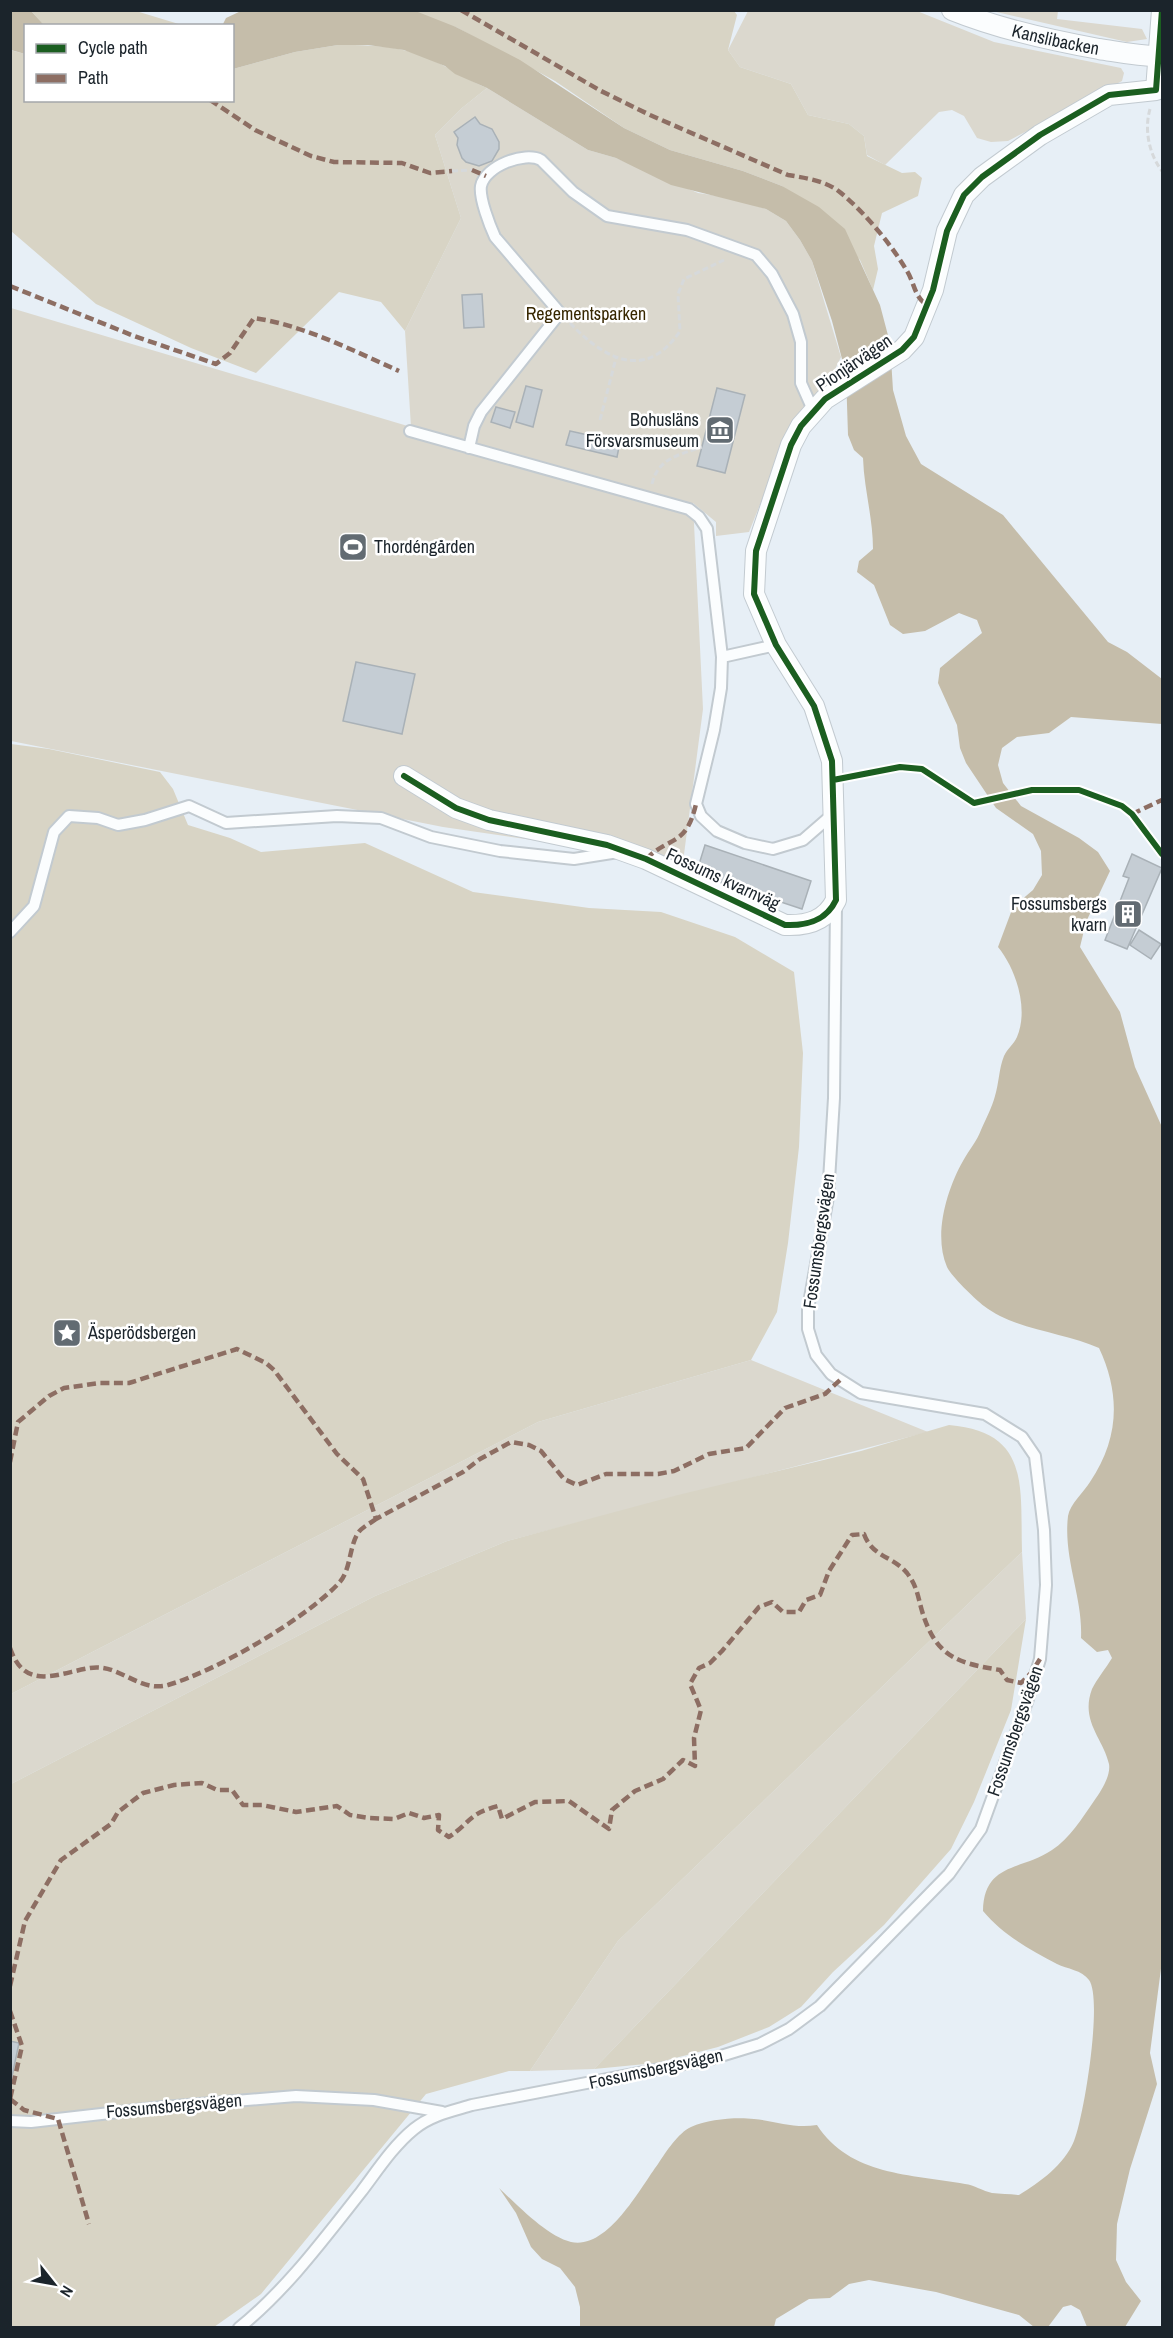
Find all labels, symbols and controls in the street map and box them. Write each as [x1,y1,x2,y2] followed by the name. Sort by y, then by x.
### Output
[1009,18,1101,61] street label: Kanslibacken
[24,24,234,102] legend
[78,35,148,60] text: Cycle path
[78,65,108,90] text: Path
[526,301,646,326] park label: Regementsparken
[811,328,897,397] street label: Pionjärvägen
[586,407,699,453] place label: Bohusläns Försvarsmuseum
[704,414,736,446] museum icon: Bohusläns Försvarsmuseum
[337,531,369,563] sports icon: Thordéngården
[374,534,475,559] place label: Thordéngården
[662,841,785,916] street label: Fossums kvarnväg
[1011,891,1107,937] place label: Fossumsbergs kvarn
[1112,898,1144,930] building icon: Fossumsbergs kvarn
[797,1172,840,1310] street label: Fossumsbergsvägen
[51,1317,83,1349] place icon: Äsperödsbergen
[87,1320,196,1345] place label: Äsperödsbergen
[981,1662,1049,1799] street label: Fossumsbergsvägen
[587,2042,725,2095] street label: Fossumsbergsvägen
[105,2087,243,2124] street label: Fossumsbergsvägen
[24,2254,84,2314] north arrow
[55,2282,79,2301] text: N

